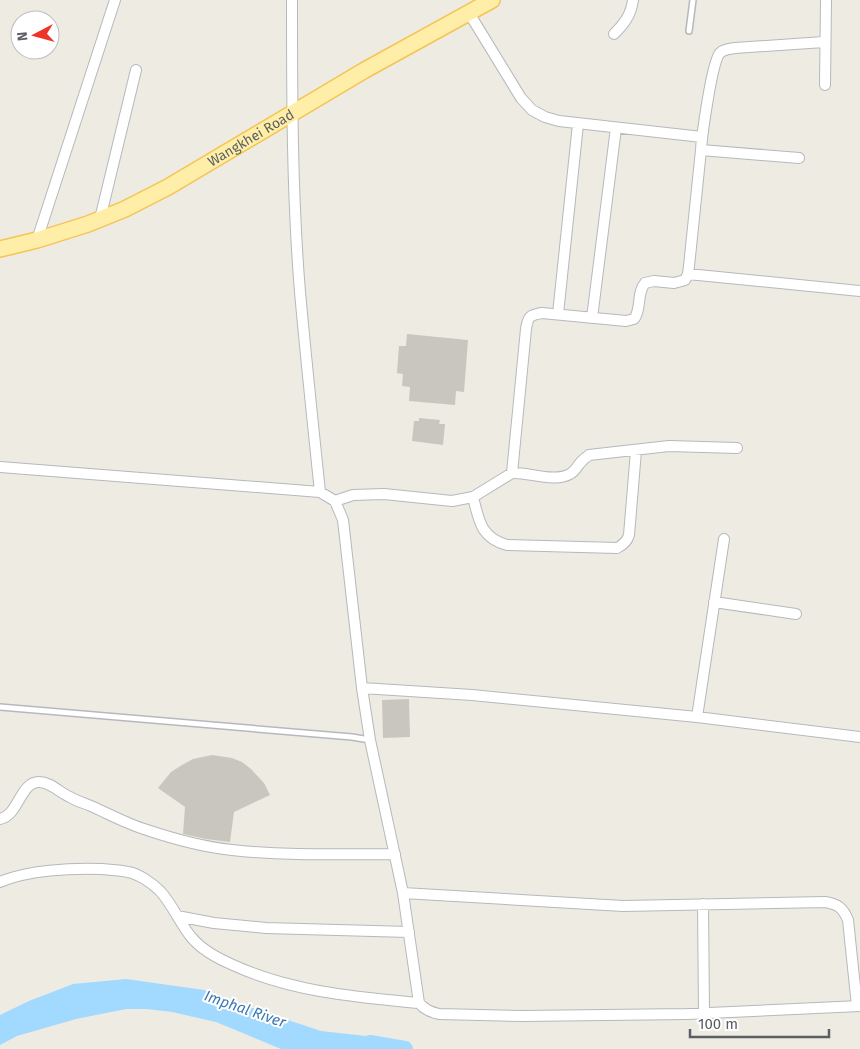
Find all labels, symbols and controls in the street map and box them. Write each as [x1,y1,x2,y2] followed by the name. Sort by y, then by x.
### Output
[10,10,60,60] north arrow
[14,31,32,42] text: N
[205,106,297,170] street label: Wangkhei Road
[202,987,289,1032] water label: Imphal River
[690,1006,829,1038] scale bar
[698,1015,738,1033] text: 100 m

